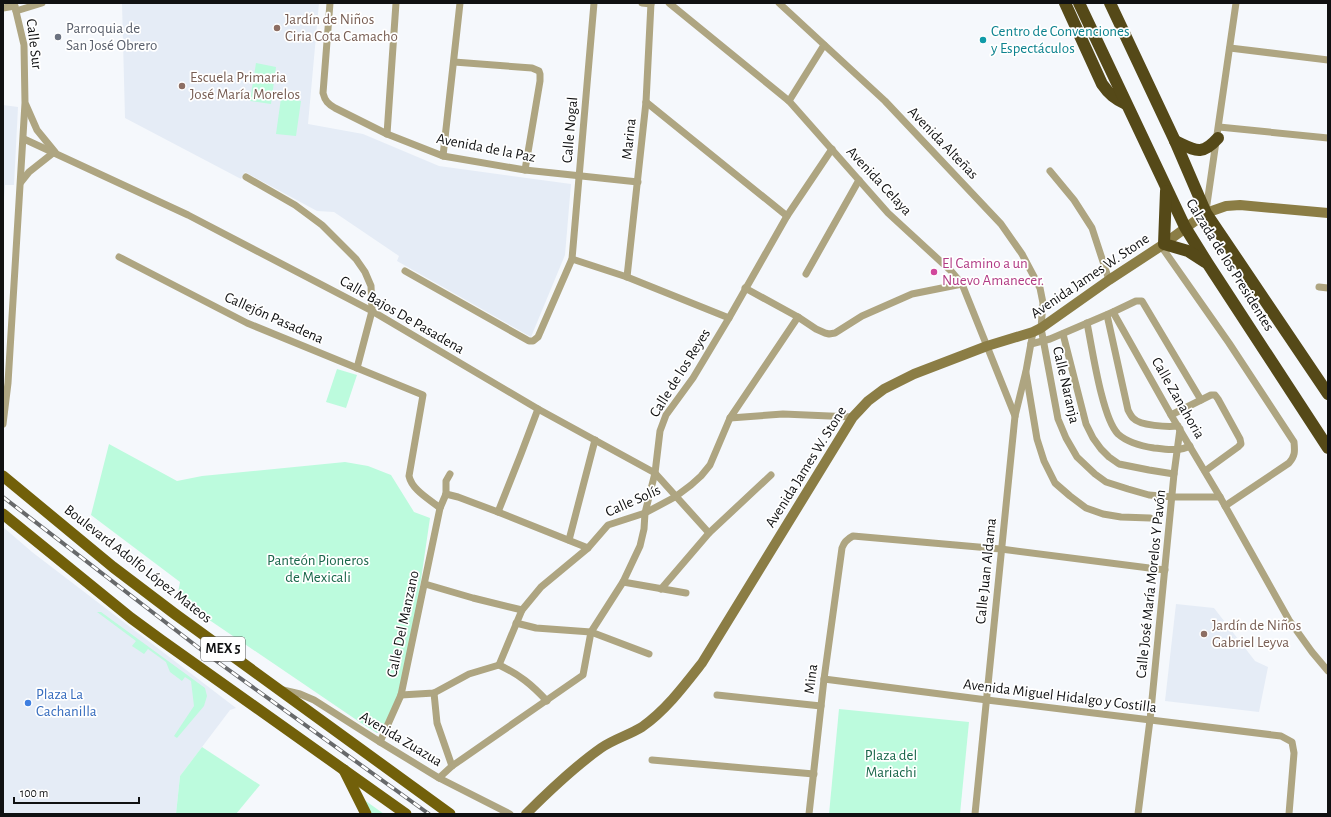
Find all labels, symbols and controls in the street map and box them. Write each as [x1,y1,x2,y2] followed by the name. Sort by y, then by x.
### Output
[285,12,398,44] place label: Jardín de Niños Ciria Cota Camacho
[23,18,45,70] street label: Calle Sur
[66,21,157,53] place label: Parroquia de San José Obrero
[272,23,282,33] marker: Jardín de Niños Ciria Cota Camacho
[990,24,1130,56] place label: Centro de Convenciones y Espectáculos
[53,32,63,42] marker: Parroquia de San José Obrero
[978,35,988,45] marker: Centro de Convenciones y Espectáculos
[190,70,300,102] place label: Escuela Primaria José María Morelos
[177,81,187,91] marker: Escuela Primaria José María Morelos
[560,96,580,164] street label: Calle Nogal
[905,104,981,182] street label: Avenida Alteñas
[619,117,639,160] street label: Marina
[435,131,537,165] street label: Avenida de la Paz
[844,144,915,218] street label: Avenida Celaya
[1183,196,1277,334] street label: Calzada de los Presidentes
[1028,231,1152,321] street label: Avenida James W. Stone
[942,256,1044,288] place label: El Camino a un Nuevo Amanecer.
[929,267,939,277] marker: El Camino a un Nuevo Amanecer.
[337,273,467,357] street label: Calle Bajos De Pasadena
[222,289,326,347] street label: Callejón Pasadena
[647,326,713,420] street label: Calle de los Reyes
[1050,345,1082,425] street label: Calle Naranja
[1149,355,1207,441] street label: Calle Zanahoria
[763,404,849,530] street label: Avenida James W. Stone
[603,482,663,520] street label: Calle Solís
[1134,489,1168,679] street label: Calle José María Morelos Y Pavón
[61,502,215,626] street label: Boulevard Adolfo López Mateos
[973,517,999,625] street label: Calle Juan Aldama
[267,553,369,585] park label: Panteón Pioneros de Mexicali
[384,569,422,679] street label: Calle Del Manzano
[1212,618,1301,650] place label: Jardín de Niños Gabriel Leyva
[1199,629,1209,639] marker: Jardín de Niños Gabriel Leyva
[201,637,245,661] road number: MEX 5
[802,663,820,695] street label: Mina
[962,677,1158,715] street label: Avenida Miguel Hidalgo y Costilla
[36,687,97,719] place label: Plaza La Cachanilla
[23,698,33,708] marker: Plaza La Cachanilla
[357,709,445,769] street label: Avenida Zuazua
[865,748,917,780] park label: Plaza del Mariachi
[14,779,139,805] scale bar
[20,787,48,799] text: 100 m

